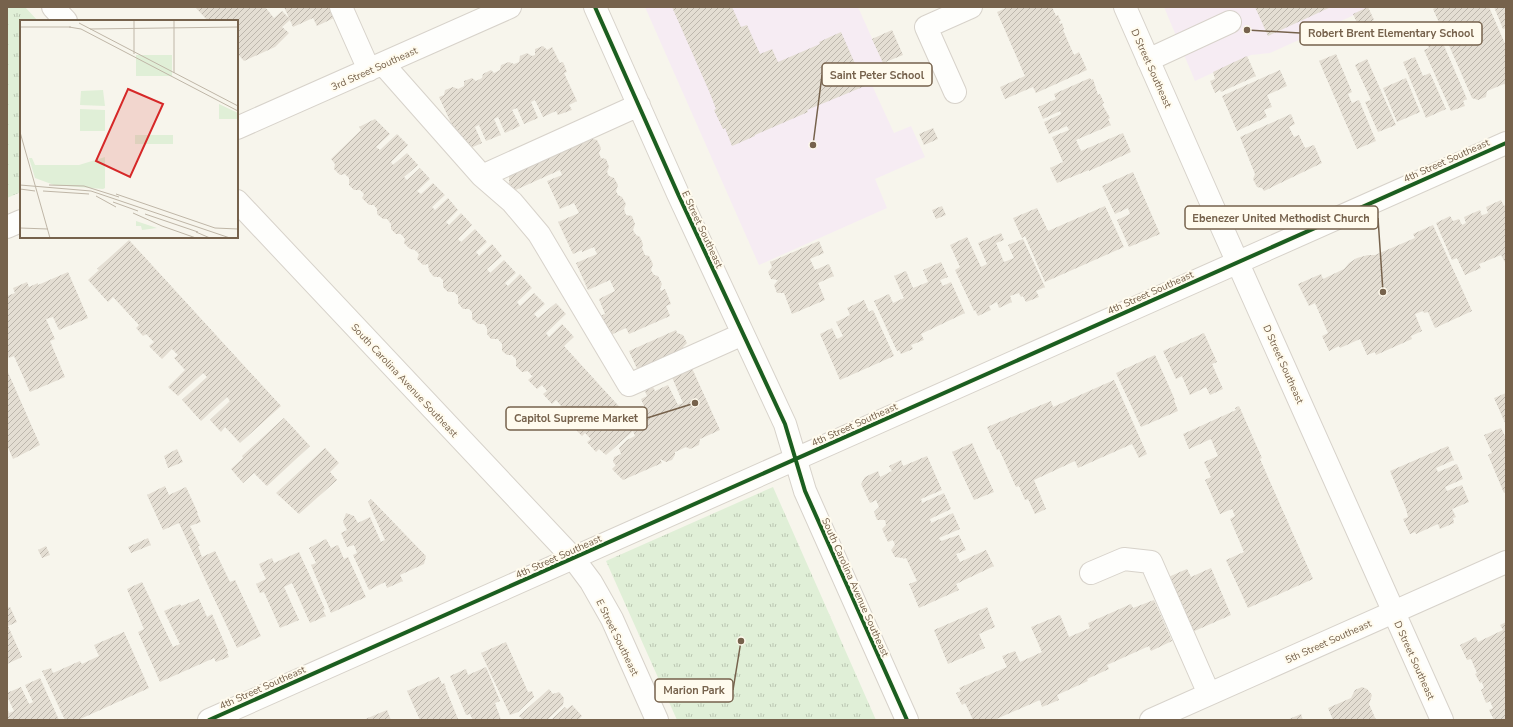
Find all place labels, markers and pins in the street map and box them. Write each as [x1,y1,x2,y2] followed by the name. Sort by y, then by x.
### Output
[1300,22,1482,45] callout: Robert Brent Elementary School
[822,63,932,86] callout: Saint Peter School
[1185,206,1378,229] callout: Ebenezer United Methodist Church
[506,407,647,430] callout: Capitol Supreme Market
[655,679,733,702] callout: Marion Park

